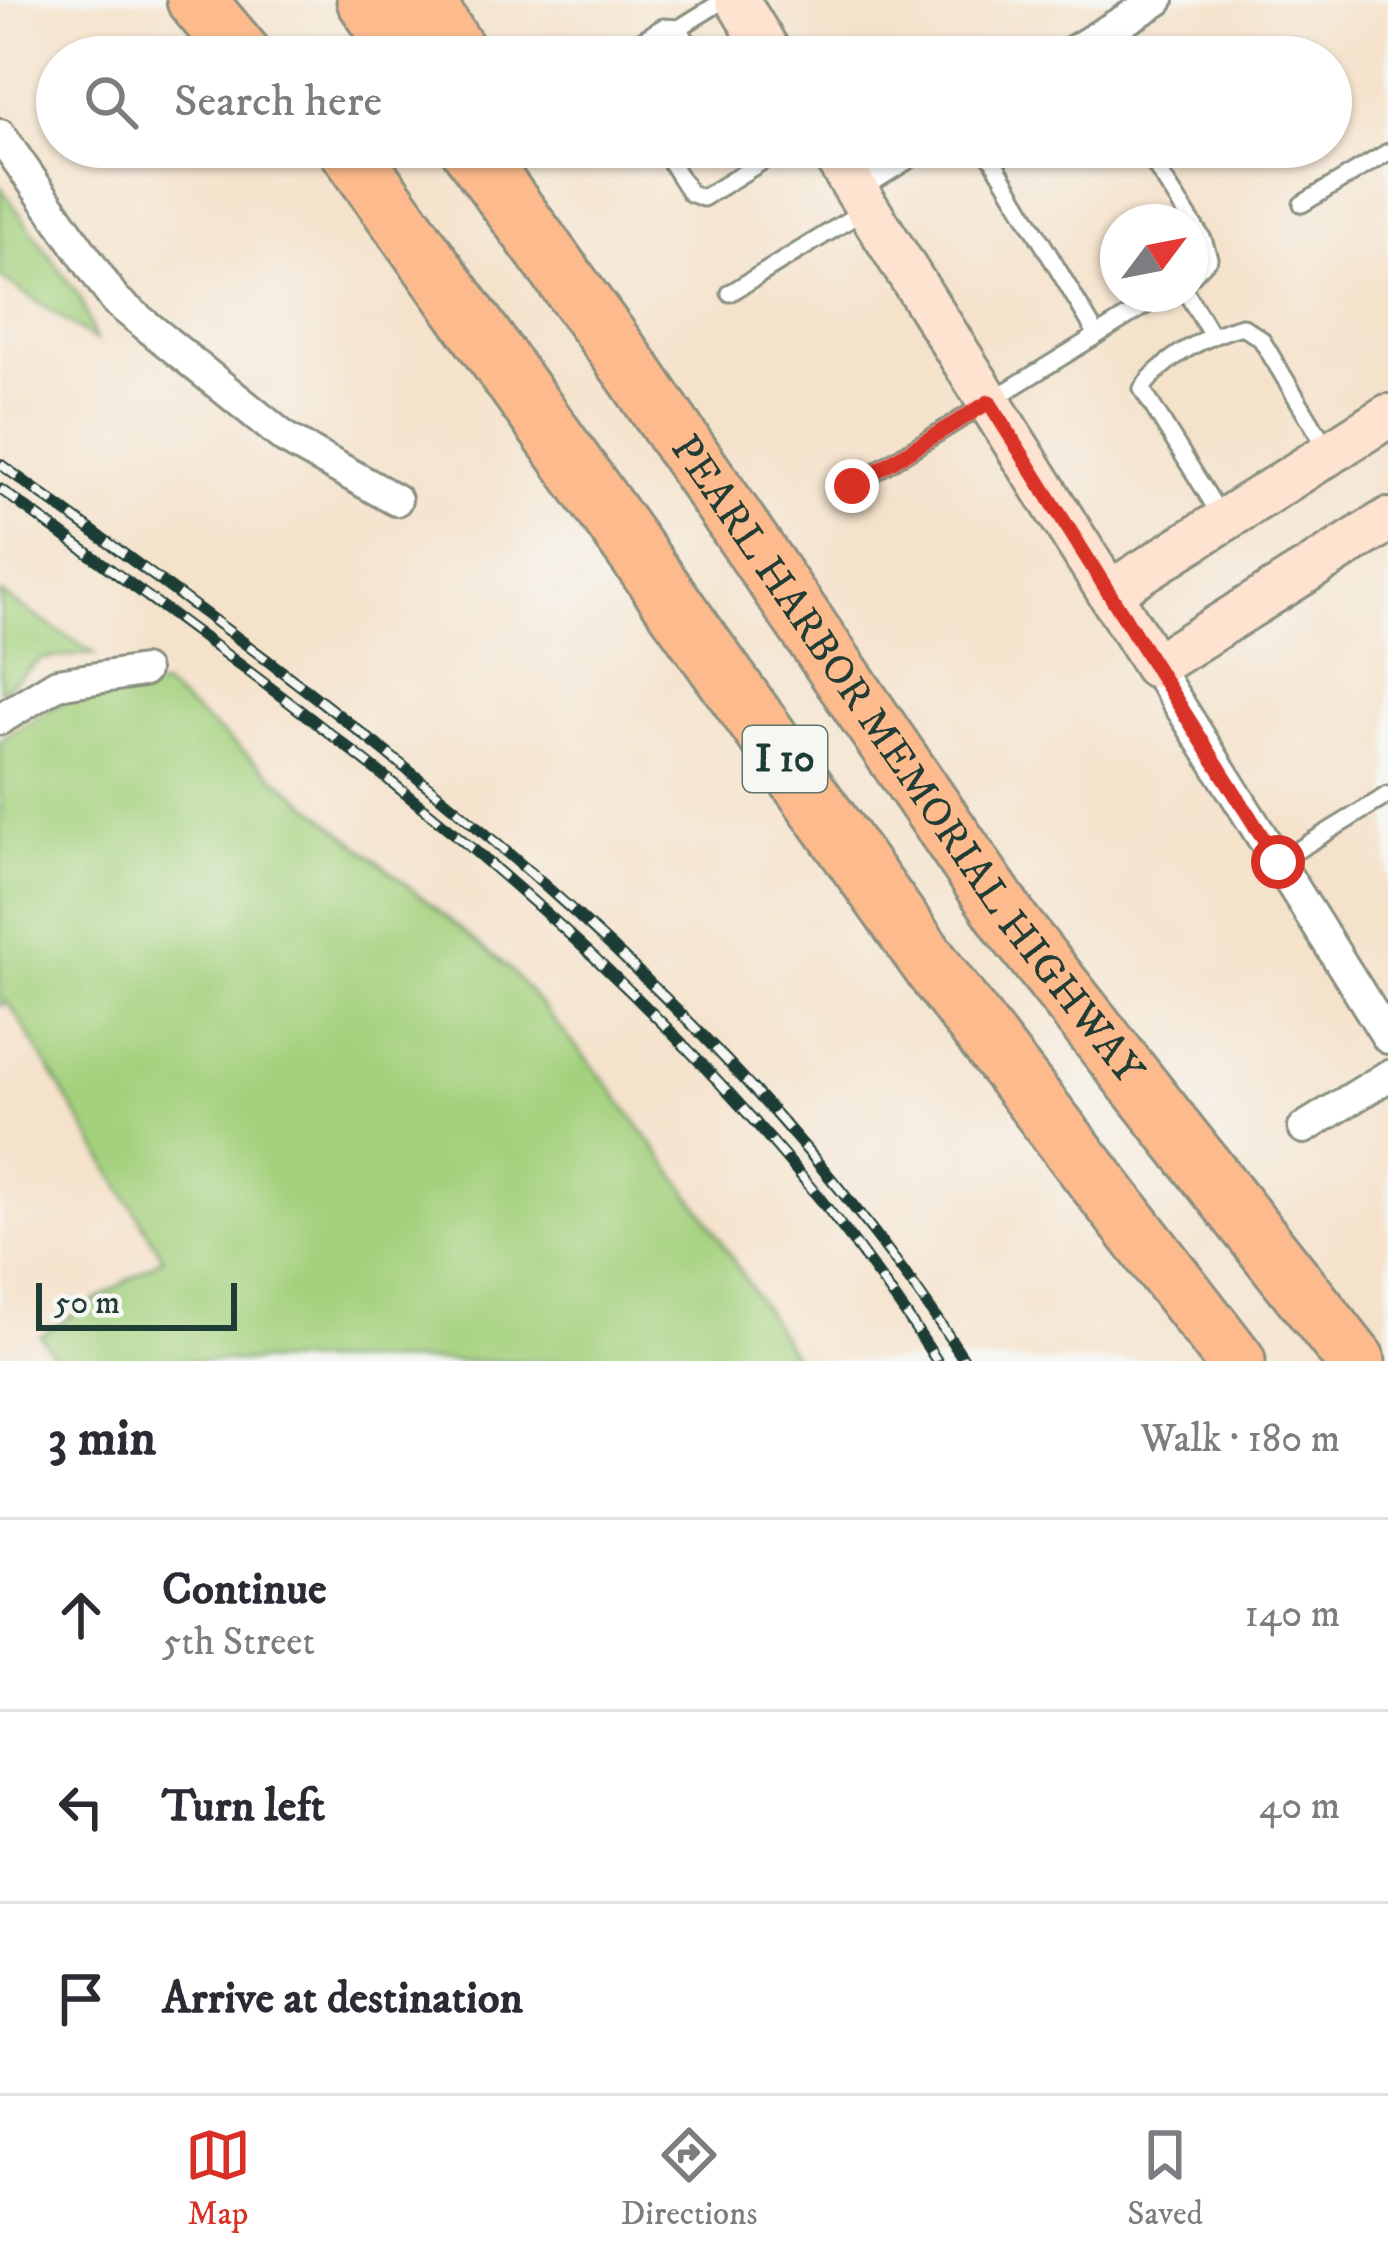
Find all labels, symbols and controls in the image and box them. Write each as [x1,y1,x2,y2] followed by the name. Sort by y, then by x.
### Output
[36,36,1352,168] search box
[78,69,144,135] icon: search
[174,74,382,130] text: Search here
[1100,204,1208,312] north arrow
[658,425,1154,1096] street label: PEARL HARBOR MEMORIAL HIGHWAY
[825,459,879,513] route end
[743,726,827,792] road number: I 10
[1251,835,1305,889] route start
[36,1277,237,1330] scale bar
[54,1283,120,1324] text: 50 m
[48,1407,156,1471] text: 3 min
[1140,1415,1340,1464] text: Walk · 180 m
[162,1562,327,1618] text: Continue
[48,1582,114,1648] icon: ahead
[1245,1590,1340,1639] text: 140 m
[162,1618,315,1667] text: 5th Street
[48,1774,114,1840] icon: left
[162,1779,325,1835] text: Turn left
[1259,1782,1340,1831] text: 40 m
[48,1966,114,2032] icon: arrive
[162,1971,523,2027] text: Arrive at destination
[185,2122,251,2235] tab: Map
[621,2122,757,2235] tab: Directions
[1127,2122,1203,2235] tab: Saved

